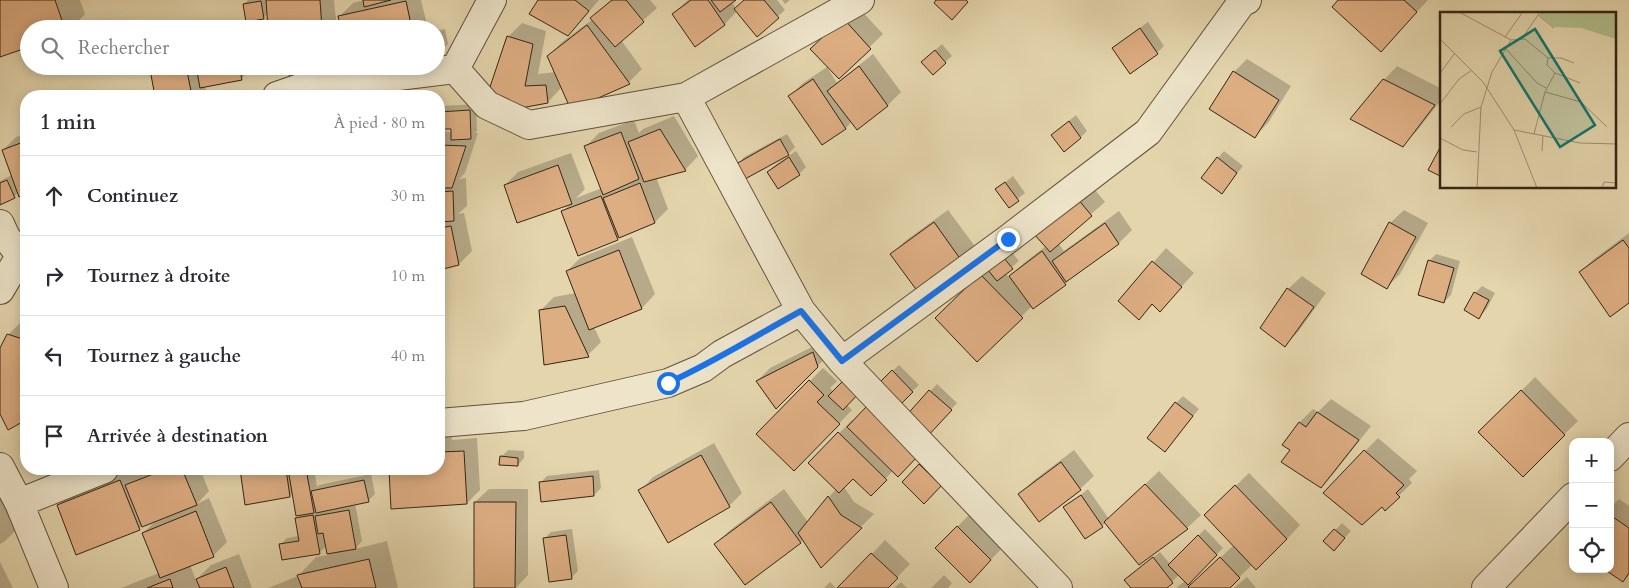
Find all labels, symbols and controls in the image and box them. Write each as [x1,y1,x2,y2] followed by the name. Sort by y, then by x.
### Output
[1440,12,1616,189] inset map
[20,20,445,75] search box
[38,34,66,62] icon: search
[78,35,169,61] text: Rechercher
[40,108,96,137] text: 1 min
[334,112,425,134] text: À pied · 80 m
[40,182,68,210] icon: ahead
[87,183,178,209] text: Continuez
[391,185,425,207] text: 30 m
[997,228,1020,251] route end
[40,262,68,290] icon: right
[87,263,230,289] text: Tournez à droite
[391,265,425,287] text: 10 m
[40,342,68,370] icon: left
[87,343,241,369] text: Tournez à gauche
[391,345,425,367] text: 40 m
[657,372,680,395] route start
[40,422,68,450] icon: arrive
[87,423,268,449] text: Arrivée à destination
[1569,438,1614,573] map controls
[1569,438,1614,483] button: +
[1569,483,1614,528] button: −
[1569,528,1614,573] button: locate

